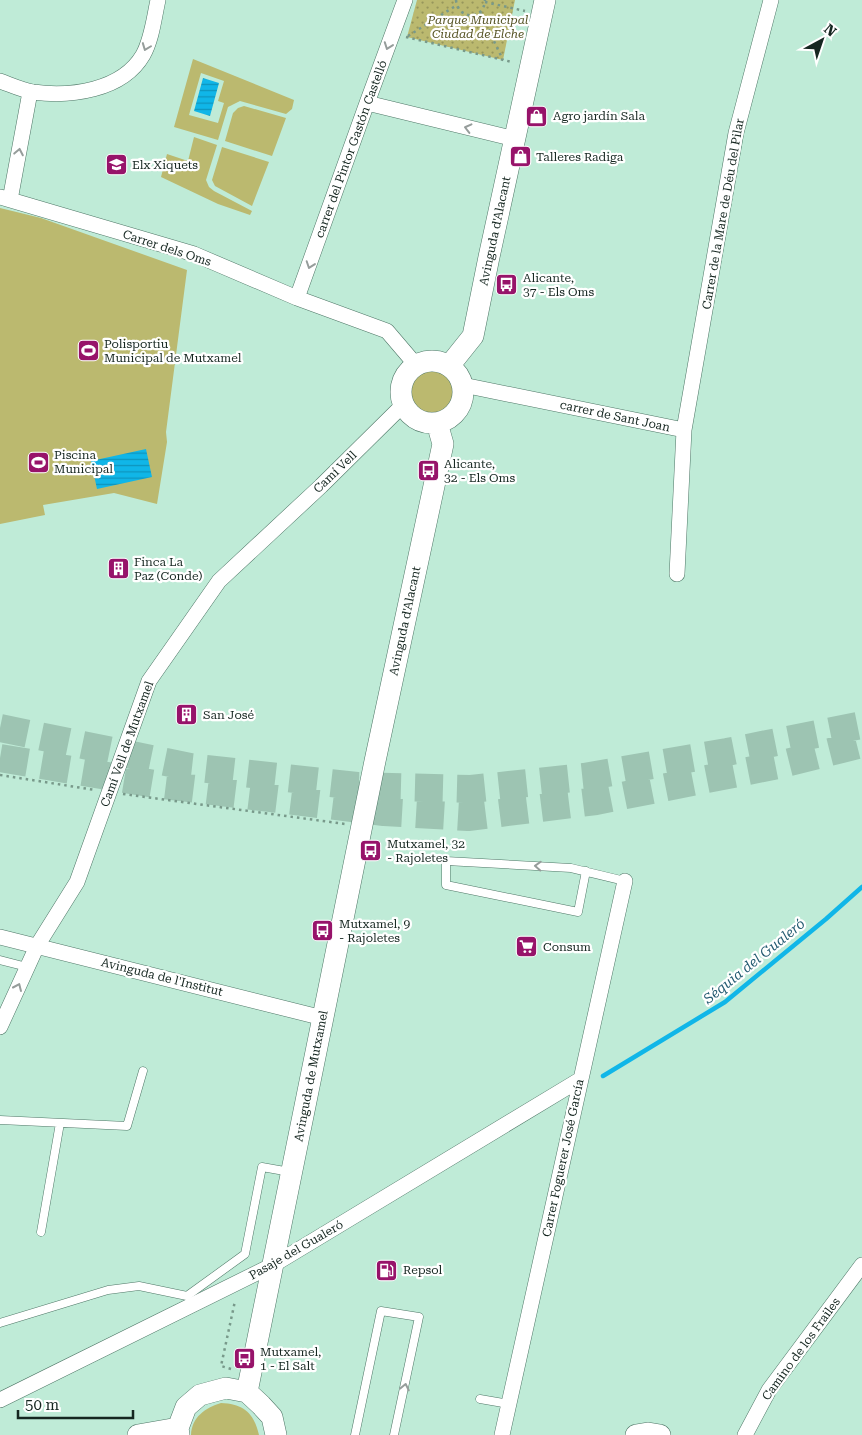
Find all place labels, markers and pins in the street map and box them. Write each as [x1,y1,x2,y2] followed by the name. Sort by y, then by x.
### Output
[525,104,549,128] shop icon: Agro jardín Sala
[553,109,645,123] place label: Agro jardín Sala
[508,145,532,169] shop icon: Talleres Radiga
[536,150,624,164] place label: Talleres Radiga
[104,153,128,177] school or university icon: Elx Xiquets
[132,158,198,172] place label: Elx Xiquets
[523,271,594,299] place label: Alicante, 37 - Els Oms
[495,273,519,297] bus stop icon: Alicante, 37 - Els Oms
[104,337,242,365] place label: Polisportiu Municipal de Mutxamel
[76,339,100,363] sports icon: Polisportiu Municipal de Mutxamel
[54,448,113,476] place label: Piscina Municipal
[26,450,50,474] sports icon: Piscina Municipal
[444,457,515,485] place label: Alicante, 32 - Els Oms
[416,459,440,483] bus stop icon: Alicante, 32 - Els Oms
[134,555,203,583] place label: Finca La Paz (Conde)
[106,557,130,581] building icon: Finca La Paz (Conde)
[175,703,199,727] building icon: San José
[203,708,254,722] place label: San José
[387,837,465,865] place label: Mutxamel, 32 - Rajoletes
[359,839,383,863] bus stop icon: Mutxamel, 32 - Rajoletes
[339,917,410,945] place label: Mutxamel, 9 - Rajoletes
[311,919,335,943] bus stop icon: Mutxamel, 9 - Rajoletes
[515,935,539,959] supermarket icon: Consum
[543,940,591,954] place label: Consum
[375,1258,399,1282] fuel station icon: Repsol
[403,1263,443,1277] place label: Repsol
[260,1345,321,1373] place label: Mutxamel, 1 - El Salt
[232,1347,256,1371] bus stop icon: Mutxamel, 1 - El Salt

